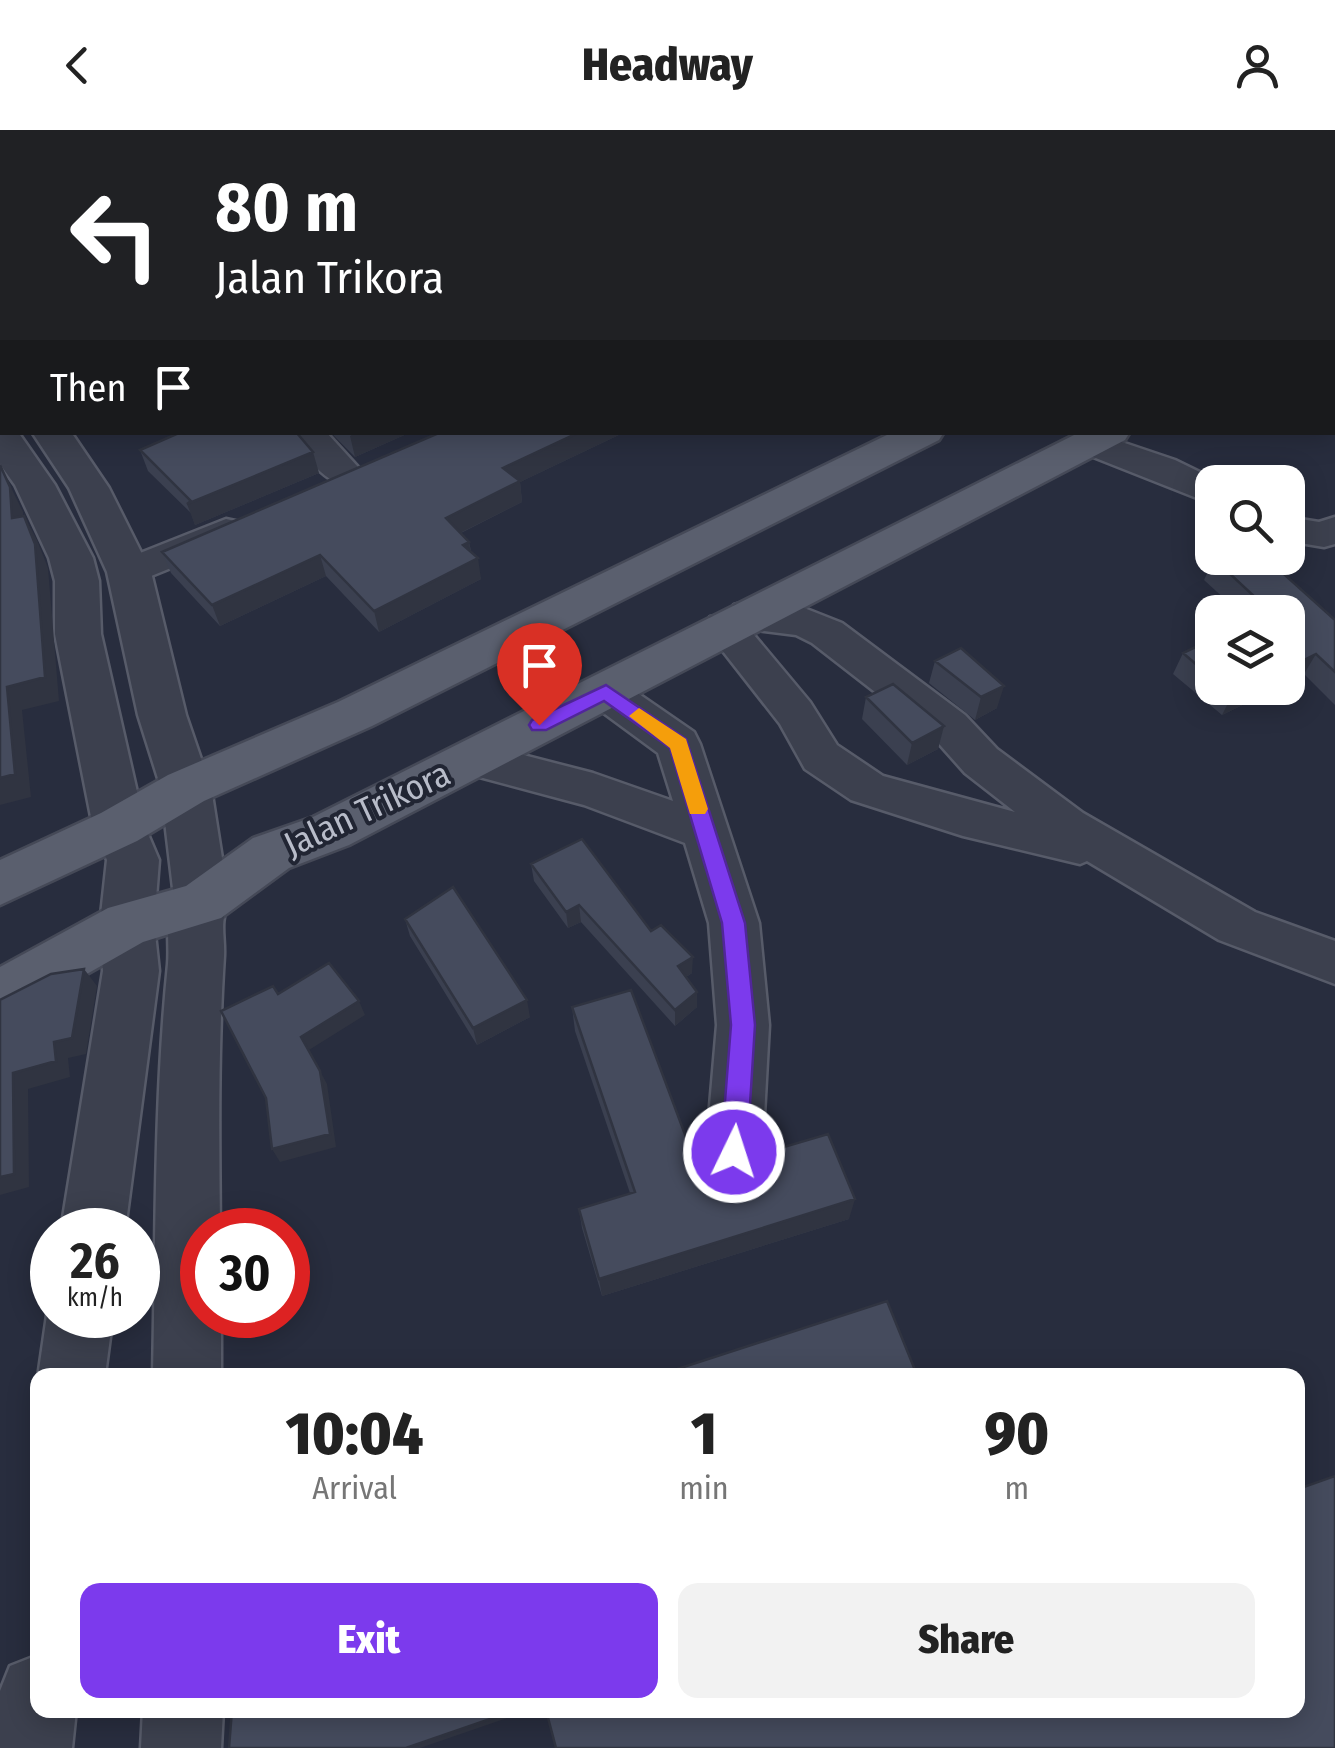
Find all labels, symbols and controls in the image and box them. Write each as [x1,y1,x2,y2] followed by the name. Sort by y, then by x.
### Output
[50,38,105,93] icon: back
[582,38,753,92] text: Headway
[1230,38,1285,93] icon: person
[215,166,358,250] text: 80 m
[50,170,180,300] icon: left
[215,251,444,305] text: Jalan Trikora
[146,360,201,415] icon: arrive
[50,365,126,411] text: Then
[1195,465,1305,705] map controls
[1195,465,1305,575] button: search
[1195,595,1305,705] button: layers
[497,623,582,726] pin
[512,638,567,693] icon: arrive
[277,752,457,866] street label: Jalan Trikora
[682,1100,786,1204] position arrow
[180,1208,310,1338] speed limit sign: 30
[70,1231,120,1291] text: 26
[67,1283,123,1313] text: km/h
[286,1398,423,1470] text: 10:04
[691,1398,717,1470] text: 1
[984,1398,1049,1470] text: 90
[312,1469,397,1507] text: Arrival
[679,1469,729,1507] text: min
[1005,1469,1029,1507] text: m
[80,1583,658,1698] button: Exit
[678,1583,1255,1698] button: Share

